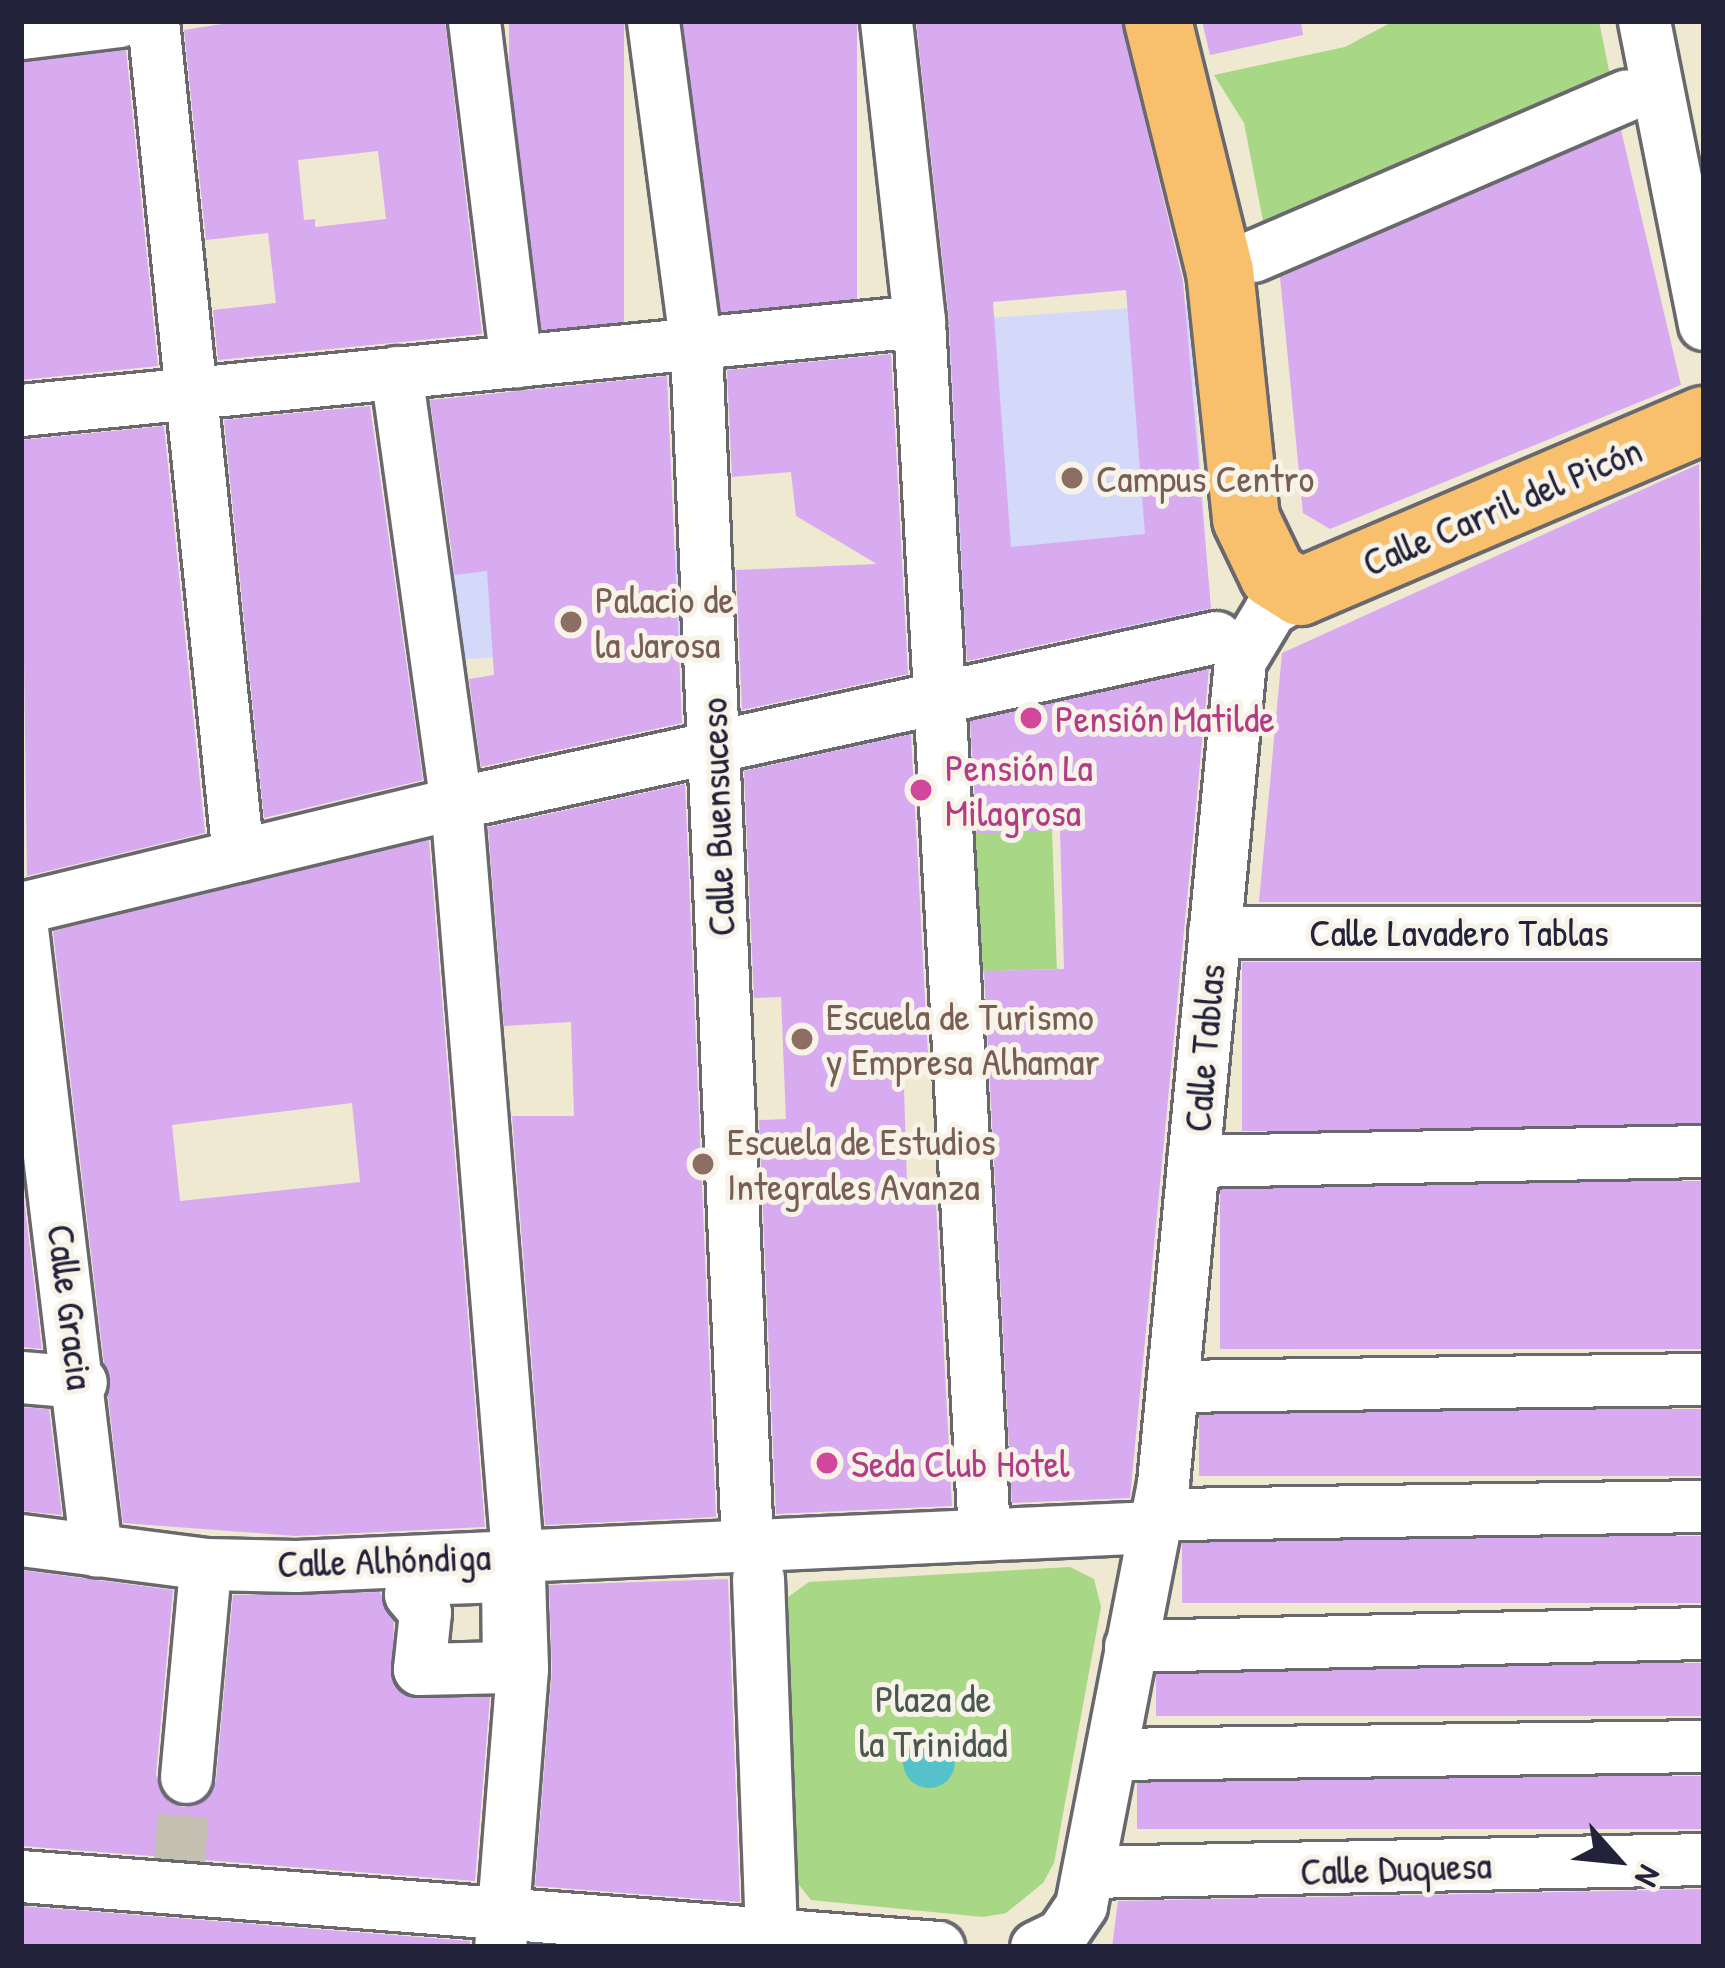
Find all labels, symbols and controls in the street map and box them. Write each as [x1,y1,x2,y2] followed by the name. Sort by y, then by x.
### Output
[1355,426,1649,586] street label: Calle Carril del Picón
[1096,455,1314,501] place label: Campus Centro
[1059,465,1085,491] marker: Campus Centro
[595,577,734,668] place label: Palacio de la Jarosa
[558,609,584,635] marker: Palacio de la Jarosa
[1055,695,1275,741] place label: Pensión Matilde
[689,697,745,937] street label: Calle Buensuceso
[1018,705,1044,731] marker: Pensión Matilde
[945,745,1093,836] place label: Pensión La Milagrosa
[908,777,934,803] marker: Pensión La Milagrosa
[1309,909,1609,955] street label: Calle Lavadero Tablas
[1173,962,1235,1134] street label: Calle Tablas
[826,994,1100,1085] place label: Escuela de Turismo y Empresa Alhamar
[789,1026,815,1052] marker: Escuela de Turismo y Empresa Alhamar
[727,1119,996,1210] place label: Escuela de Estudios Integrales Avanza
[690,1151,716,1177] marker: Escuela de Estudios Integrales Avanza
[38,1222,104,1392] street label: Calle Gracia
[851,1440,1070,1486] place label: Seda Club Hotel
[814,1450,840,1476] marker: Seda Club Hotel
[276,1533,492,1587] street label: Calle Alhóndiga
[859,1676,1007,1767] park label: Plaza de la Trinidad
[1557,1800,1677,1920] north arrow
[1299,1841,1493,1895] street label: Calle Duquesa
[1625,1859,1673,1894] text: N

